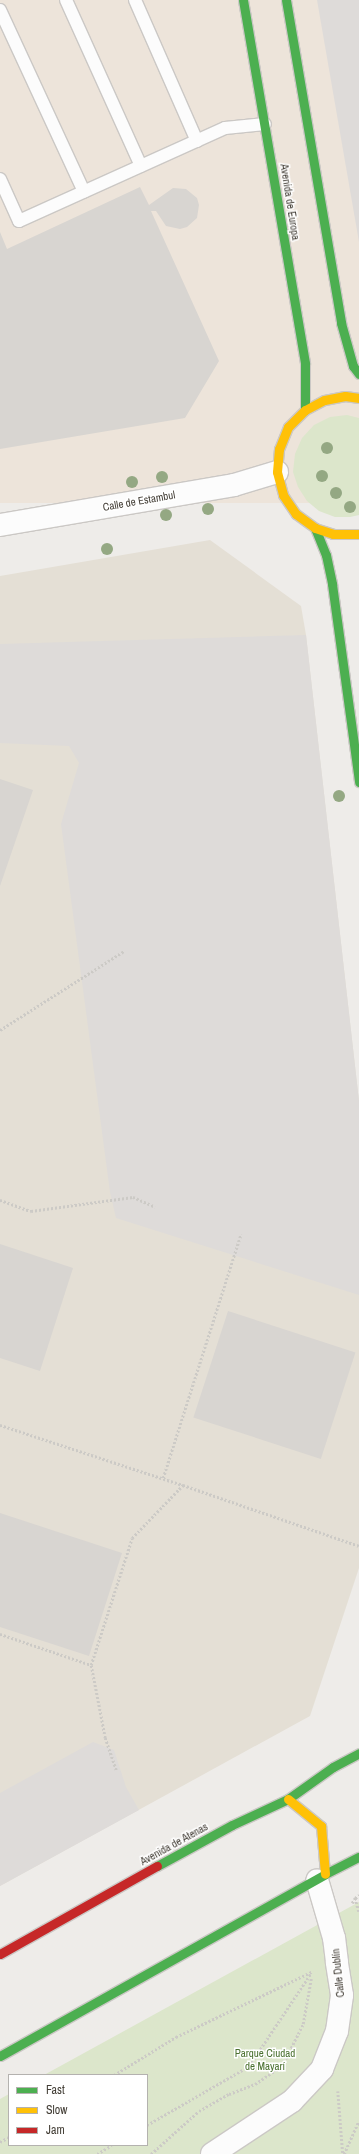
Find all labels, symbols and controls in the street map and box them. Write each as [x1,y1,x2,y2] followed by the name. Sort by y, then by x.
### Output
[277,163,303,241] street label: Avenida de Europa
[102,488,176,514] street label: Calle de Estambul
[138,1820,210,1868] street label: Avenida de Atenas
[329,1948,347,1998] street label: Calle Dublín
[235,2047,295,2073] park label: Parque Ciudad de Mayarí
[8,2074,148,2146] legend
[46,2082,65,2098] text: Fast
[46,2102,67,2118] text: Slow
[46,2122,65,2138] text: Jam

